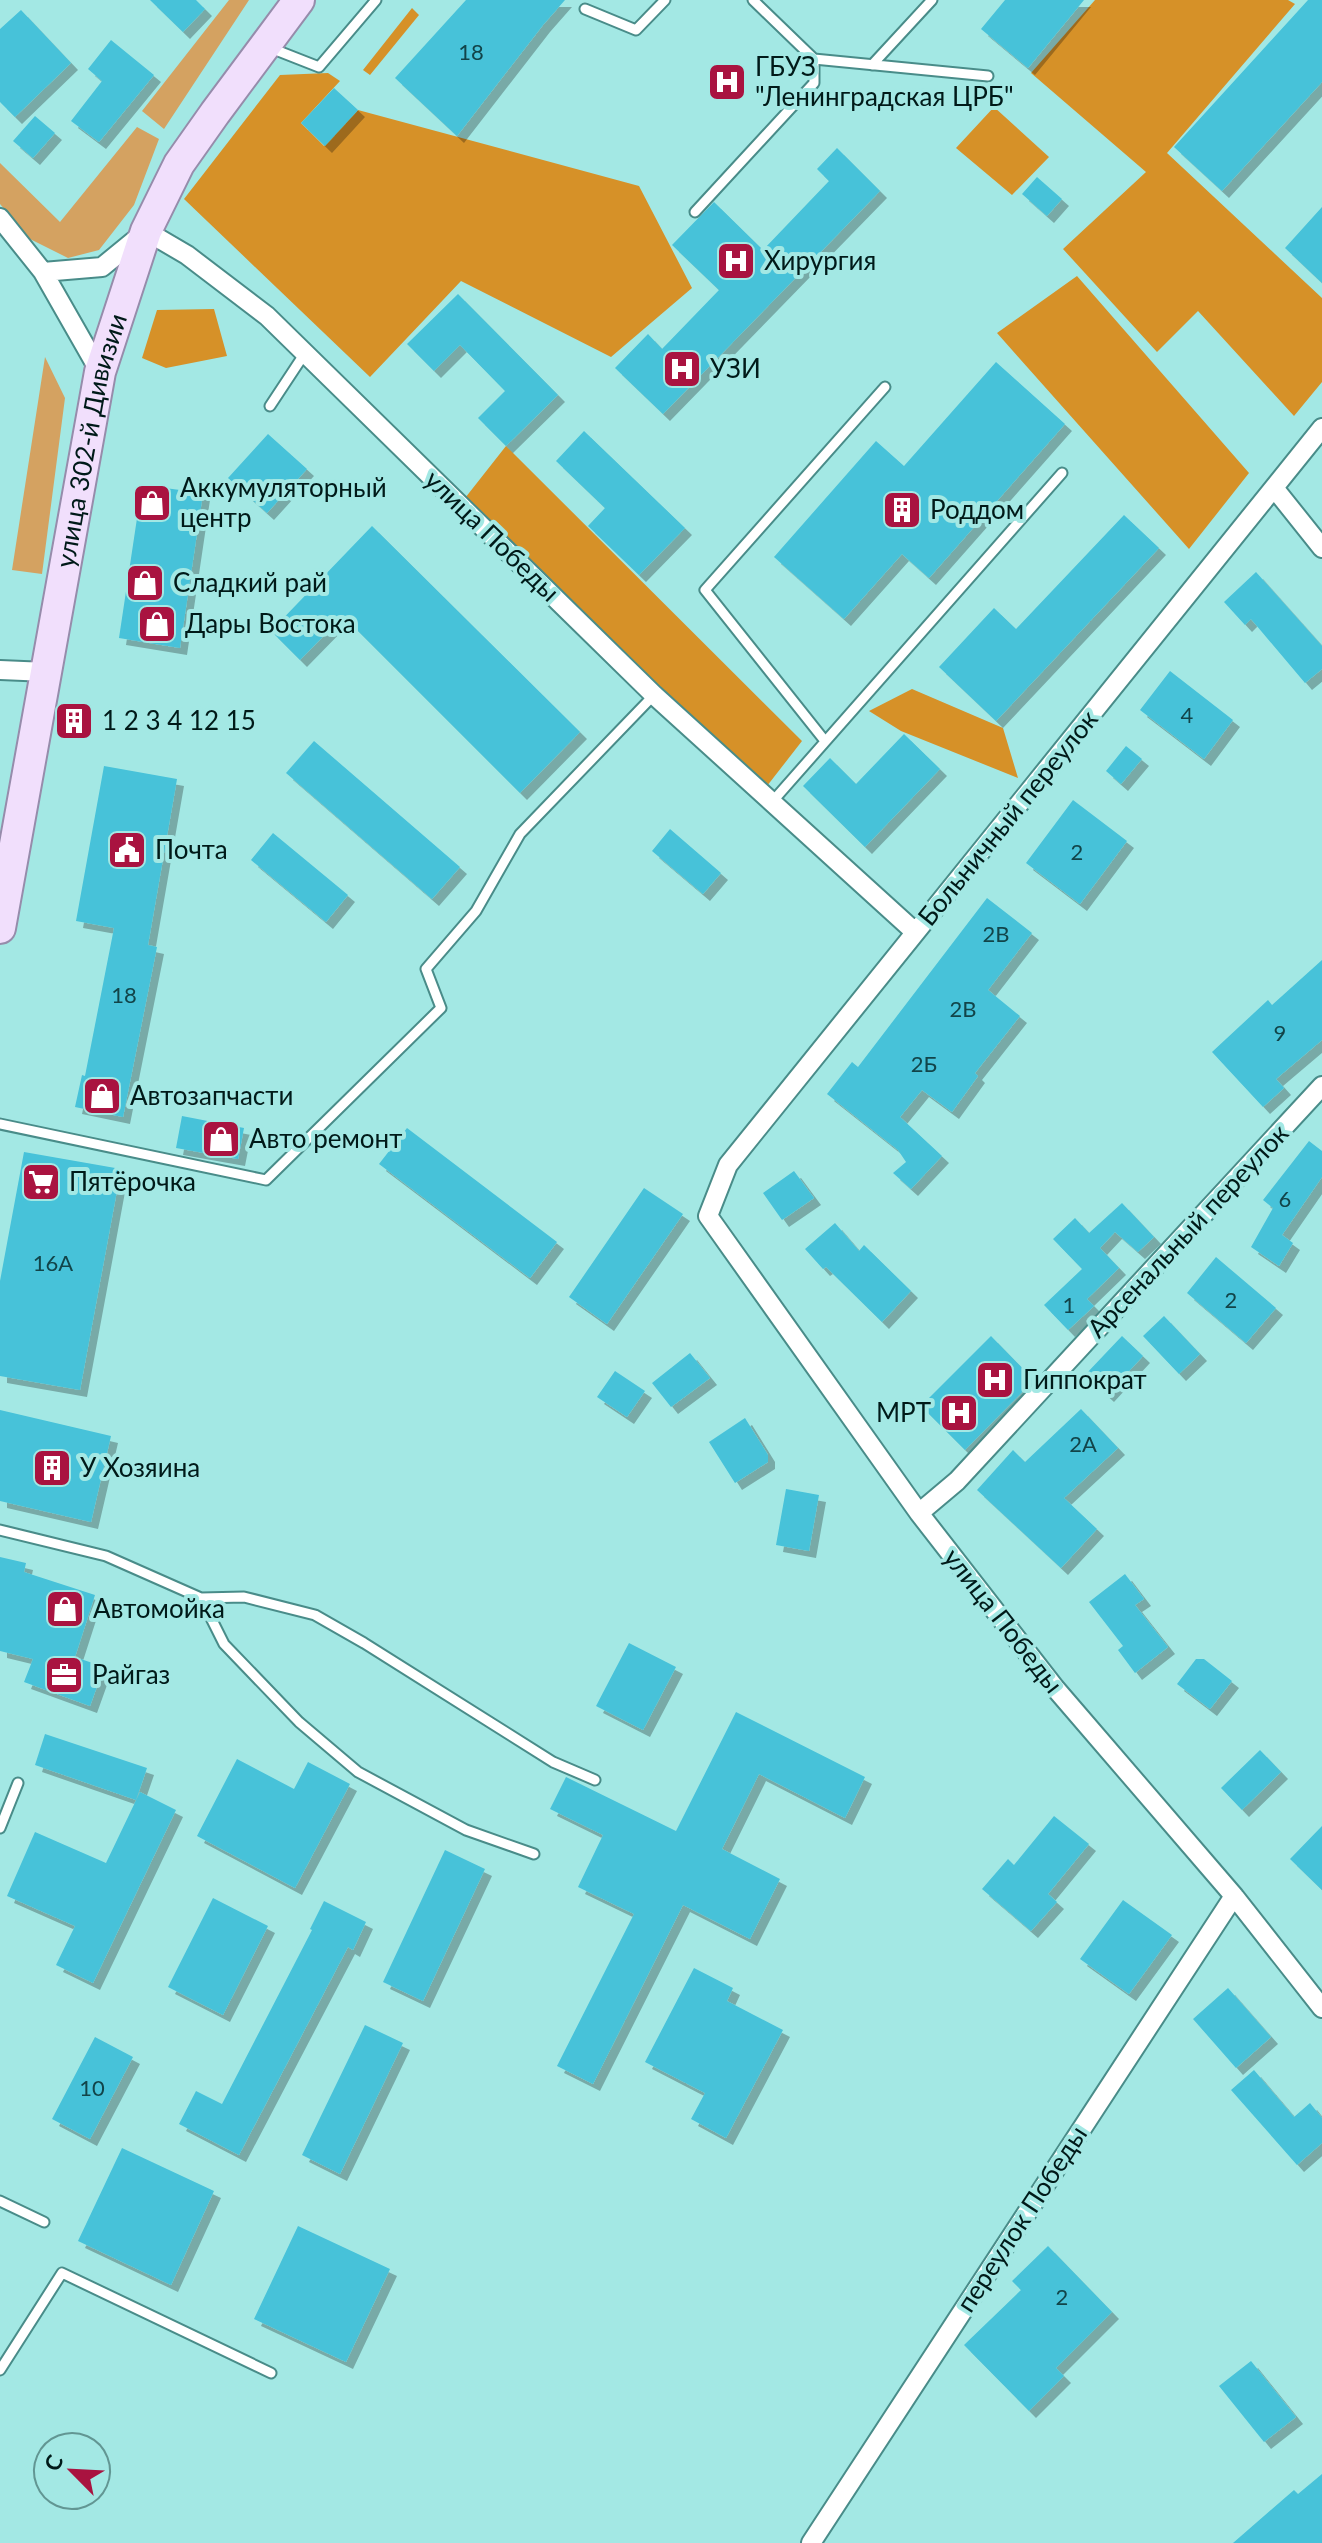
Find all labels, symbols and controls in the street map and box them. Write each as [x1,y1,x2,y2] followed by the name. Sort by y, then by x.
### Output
[458,38,484,65] house number: 18
[755,50,1014,112] place label: ГБУЗ "Ленинградская ЦРБ"
[706,61,748,103] hospital icon: ГБУЗ "Ленинградская ЦРБ"
[715,240,757,282] hospital icon: Хирургия
[764,244,876,276] place label: Хирургия
[48,309,133,570] street label: улица 302-й Дивизии
[661,348,703,390] hospital icon: УЗИ
[710,352,761,384] place label: УЗИ
[419,463,567,608] street label: улица Победы
[180,471,387,533] place label: Аккумуляторный центр
[131,482,173,524] shop icon: Аккумуляторный центр
[881,489,923,531] building icon: Роддом
[930,493,1024,525] place label: Роддом
[124,562,166,604] shop icon: Сладкий рай
[173,566,327,598] place label: Сладкий рай
[136,603,178,645] shop icon: Дары Востока
[185,607,356,639] place label: Дары Востока
[53,700,95,742] building icon: 1 2 3 4 12 15
[1181,701,1194,728] house number: 4
[910,703,1104,932] street label: Больничный переулок
[102,704,256,736] place label: 1 2 3 4 12 15
[106,829,148,871] public building icon: Почта
[155,833,228,865] place label: Почта
[1071,838,1083,865] house number: 2
[983,920,1009,947] house number: 2В
[111,981,137,1008] house number: 18
[950,995,976,1022] house number: 2В
[1274,1019,1286,1046] house number: 9
[911,1050,937,1077] house number: 2Б
[81,1075,123,1117] shop icon: Автозапчасти
[130,1079,293,1111] place label: Автозапчасти
[1080,1117,1295,1344] street label: Арсенальный переулок
[200,1118,242,1160] shop icon: Авто ремонт
[249,1122,402,1154] place label: Авто ремонт
[20,1161,62,1203] supermarket icon: Пятёрочка
[69,1165,196,1197] place label: Пятёрочка
[1279,1185,1291,1212] house number: 6
[33,1249,73,1276] house number: 16А
[1225,1286,1237,1313] house number: 2
[1063,1291,1075,1318] house number: 1
[974,1359,1016,1401] hospital icon: Гиппократ
[1023,1363,1147,1395] place label: Гиппократ
[938,1392,980,1434] hospital icon: МРТ
[876,1396,931,1428] place label: МРТ
[1069,1430,1097,1457] house number: 2А
[31,1447,73,1489] building icon: У Хозяина
[80,1451,200,1483] place label: У Хозяина
[937,1542,1070,1699] street label: улица Победы
[44,1588,86,1630] shop icon: Автомойка
[93,1592,225,1624] place label: Автомойка
[43,1654,85,1696] office icon: Райгаз
[92,1658,170,1690] place label: Райгаз
[79,2074,105,2101] house number: 10
[949,2119,1093,2318] street label: переулок Победы
[1056,2283,1068,2310] house number: 2
[32,2431,112,2511] north arrow
[38,2450,69,2475] text: С

